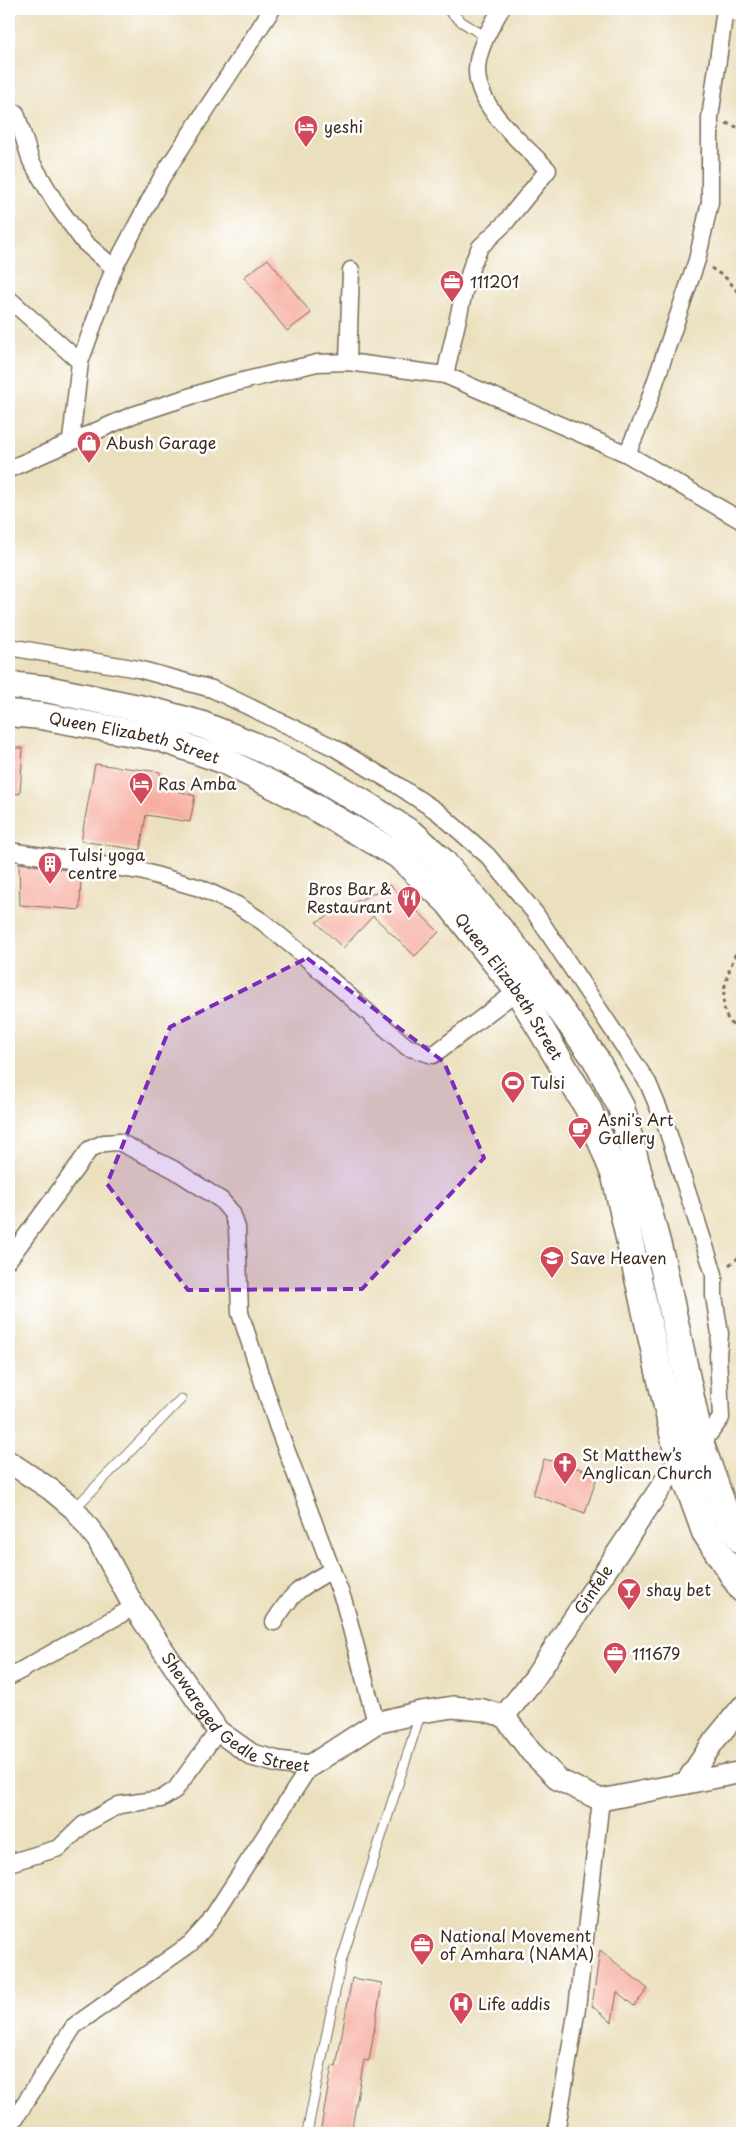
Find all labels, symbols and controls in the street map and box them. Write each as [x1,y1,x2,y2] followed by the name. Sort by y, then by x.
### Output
[293,114,319,148] hotel icon: yeshi
[324,114,363,138] place label: yeshi
[439,269,465,303] office icon: 111201
[470,269,519,293] place label: 111201
[76,430,102,464] shop icon: Abush Garage
[106,430,216,454] place label: Abush Garage
[47,705,224,769] street label: Queen Elizabeth Street
[128,771,154,805] hotel icon: Ras Amba
[158,771,236,795] place label: Ras Amba
[68,842,145,884] place label: Tulsi yoga centre
[37,851,63,885] building icon: Tulsi yoga centre
[306,876,392,918] place label: Bros Bar & Restaurant
[396,885,422,919] restaurant icon: Bros Bar & Restaurant
[450,907,570,1065] street label: Queen Elizabeth Street
[500,1070,526,1104] sports icon: Tulsi
[530,1070,565,1094] place label: Tulsi
[598,1107,674,1149] place label: Asni's Art Gallery
[567,1116,593,1150] cafe icon: Asni's Art Gallery
[539,1245,565,1279] school or university icon: Save Heaven
[570,1245,667,1269] place label: Save Heaven
[582,1442,712,1484] place label: St Matthew’s Anglican Church
[552,1451,578,1485] church icon: St Matthew’s Anglican Church
[567,1559,618,1618] street label: Ginfele
[616,1577,642,1611] bar icon: shay bet
[646,1577,712,1601] place label: shay bet
[602,1641,628,1675] office icon: 111679
[632,1641,680,1665] place label: 111679
[157,1647,312,1777] street label: Shewareged Gedle Street
[440,1923,594,1965] place label: National Movement of Amhara (NAMA)
[409,1932,435,1966] office icon: National Movement of Amhara (NAMA)
[448,1991,474,2025] hospital icon: Life addis
[478,1991,550,2015] place label: Life addis

